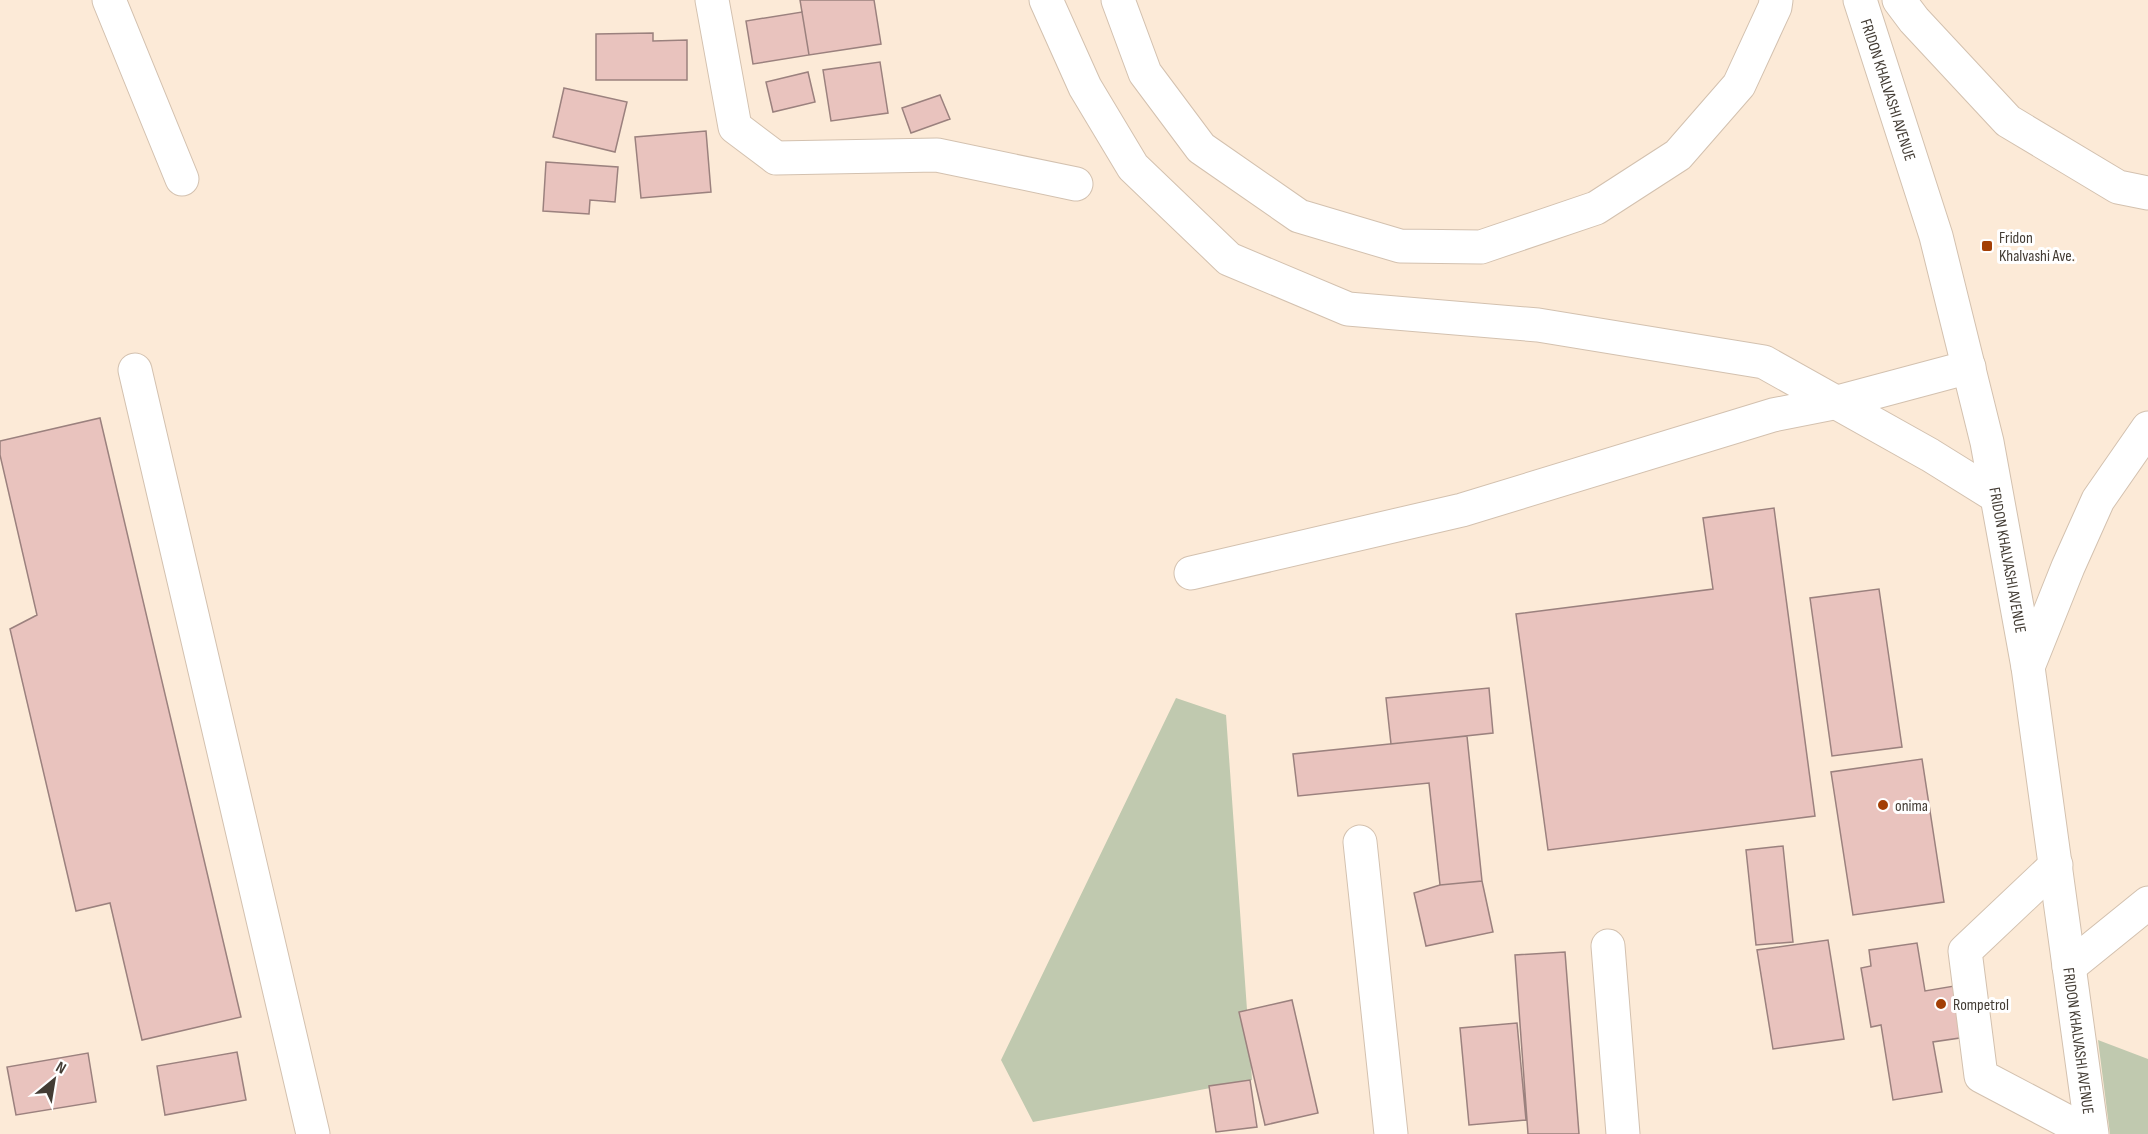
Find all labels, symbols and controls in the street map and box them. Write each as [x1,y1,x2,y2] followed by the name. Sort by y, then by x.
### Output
[1856,17,1919,163] street label: FRIDON KHALVASHI AVENUE
[1999,229,2075,266] place label: Fridon Khalvashi Ave.
[1980,239,1994,253] marker: Fridon Khalvashi Ave.
[1984,486,2030,635] street label: FRIDON KHALVASHI AVENUE
[1895,797,1928,816] place label: onima
[1876,798,1890,812] marker: onima
[2058,966,2097,1115] street label: FRIDON KHALVASHI AVENUE
[1953,996,2009,1015] place label: Rompetrol
[1934,997,1948,1011] marker: Rompetrol
[24,1050,84,1110] north arrow
[52,1058,69,1079] text: N

